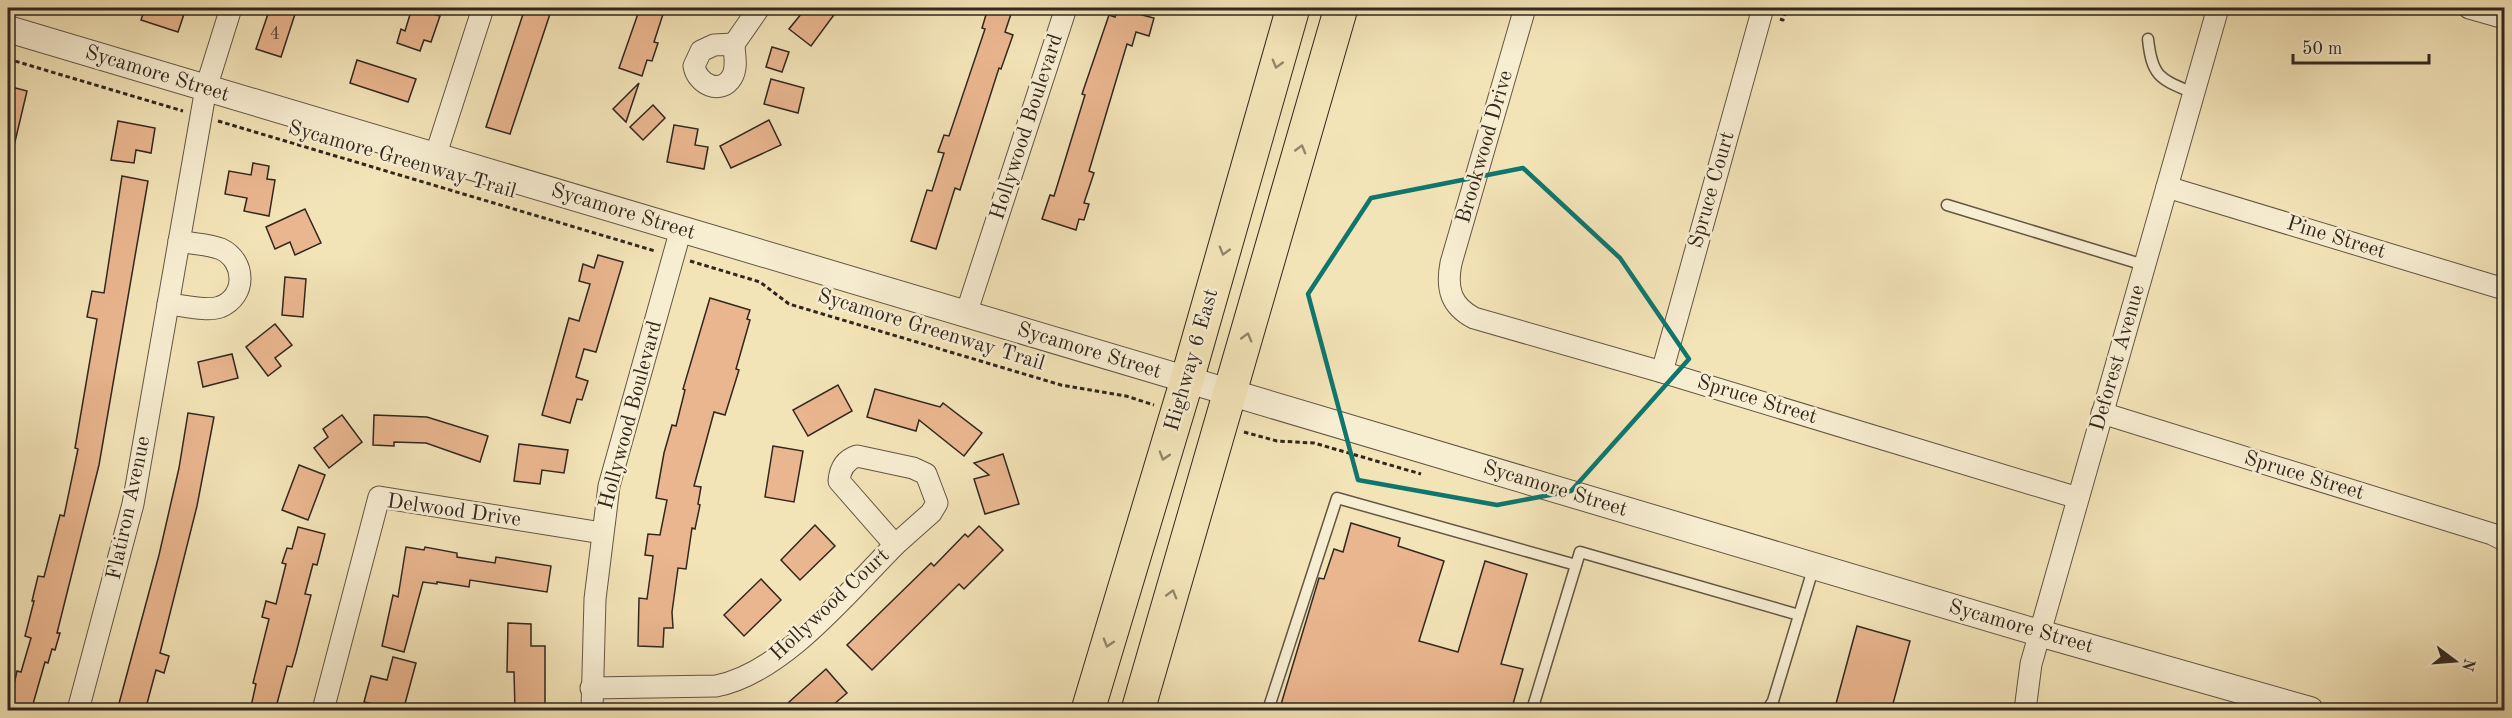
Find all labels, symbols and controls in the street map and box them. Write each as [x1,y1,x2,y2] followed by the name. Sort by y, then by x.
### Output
[270,25,280,43] house number: 4
[2293,27,2430,65] scale bar
[987,31,1067,223] street label: Hollywood Boulevard
[2302,40,2342,58] text: 50 m
[82,42,232,106] street label: Sycamore Street
[1272,58,1284,69] one-way arrow
[1453,68,1517,226] street label: Brookwood Drive
[286,117,519,203] street label: Sycamore Greenway Trail
[1685,129,1739,251] street label: Spruce Court
[1293,144,1306,154] one-way arrow
[548,180,698,244] street label: Sycamore Street
[2284,213,2388,263] street label: Pine Street
[1218,246,1231,256] one-way arrow
[2087,283,2149,433] street label: Deforest Avenue
[815,285,1047,375] street label: Sycamore Greenway Trail
[1162,286,1222,434] street label: Highway 6 East
[596,318,666,512] street label: Hollywood Boulevard
[1014,319,1164,383] street label: Sycamore Street
[1240,332,1252,342] one-way arrow
[1695,372,1819,428] street label: Spruce Street
[104,434,154,582] street label: Flatiron Avenue
[2242,448,2366,504] street label: Spruce Street
[1159,450,1171,461] one-way arrow
[1480,457,1630,521] street label: Sycamore Street
[386,491,522,531] street label: Delwood Drive
[767,545,893,665] street label: Hollywood Court
[1165,589,1177,600] one-way arrow
[1946,596,2096,658] street label: Sycamore Street
[2425,631,2485,691] north arrow
[1103,637,1115,648] one-way arrow
[2458,656,2477,673] text: N

